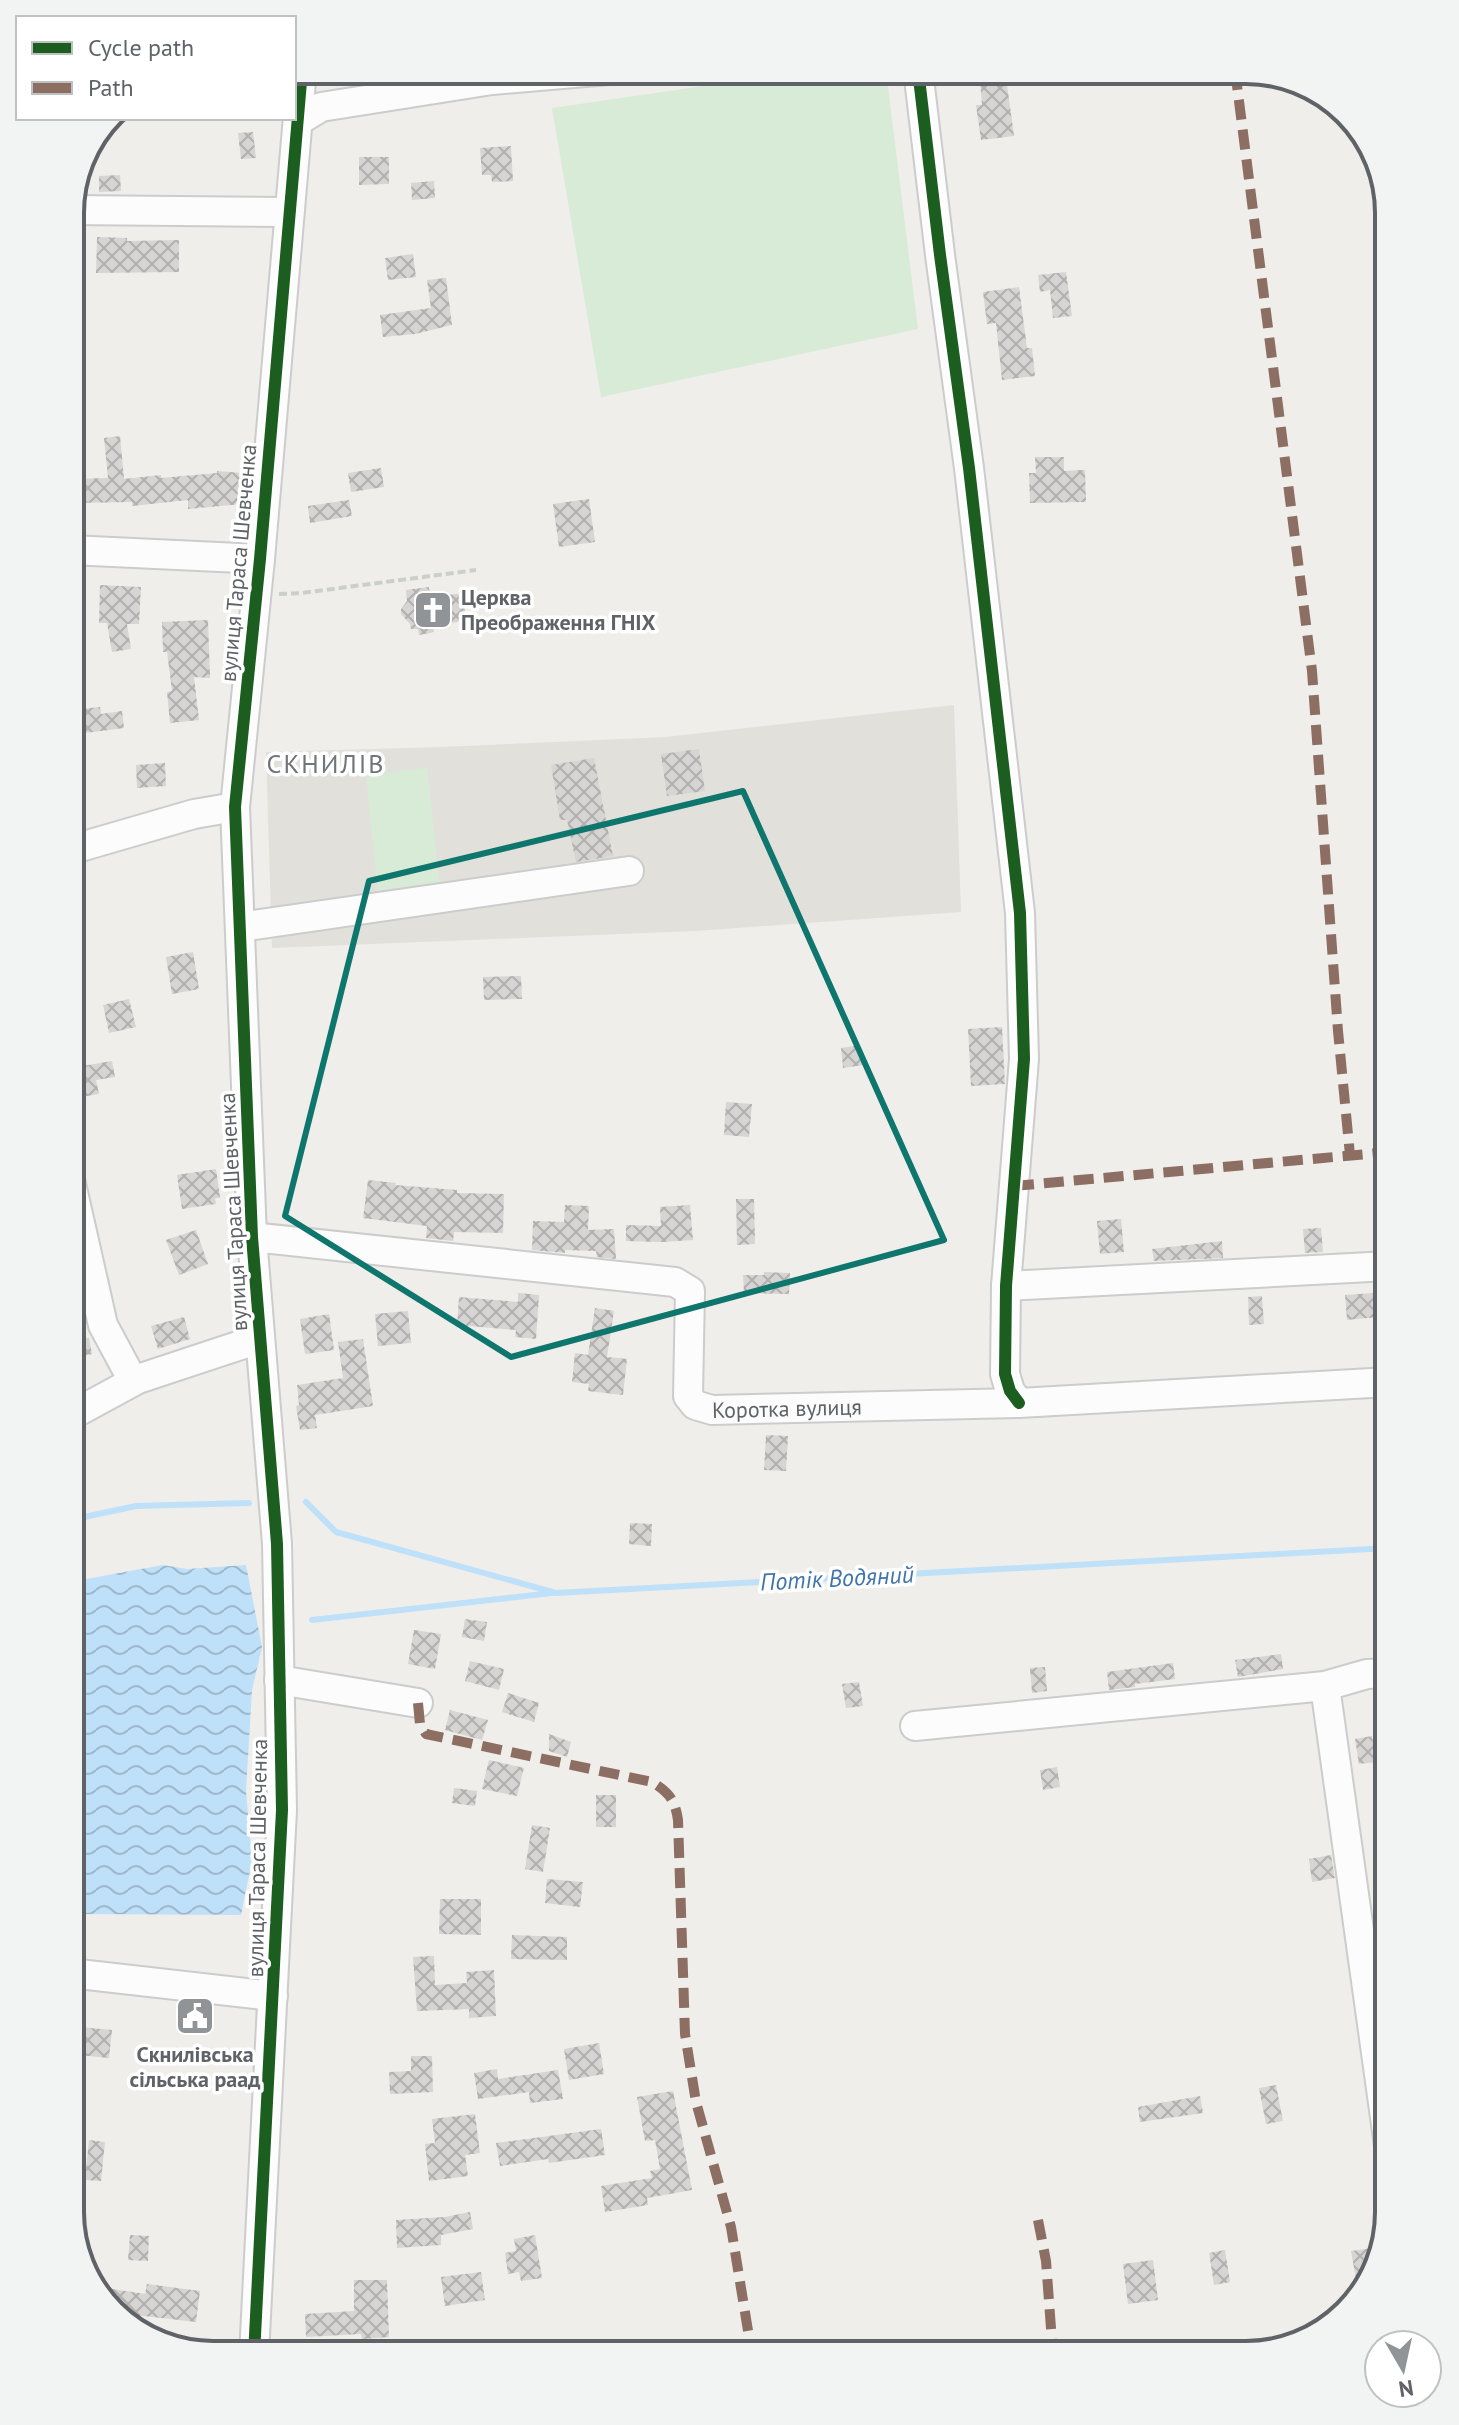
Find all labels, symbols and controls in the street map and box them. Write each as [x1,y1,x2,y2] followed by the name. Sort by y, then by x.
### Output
[16,16,296,120] legend
[88,32,194,63] text: Cycle path
[88,72,134,103] text: Path
[214,443,262,683] street label: вулиця Тараса Шевченка
[461,583,655,636] place label: Церква Преображення ГНІХ
[412,589,454,631] church icon: Церква Преображення ГНІХ
[267,747,385,780] district label: СКНИЛІВ
[213,1092,253,1332] street label: вулиця Тараса Шевченка
[712,1393,862,1424] street label: Коротка вулиця
[759,1558,915,1598] water label: Потік Водяний
[241,1738,273,1978] street label: вулиця Тараса Шевченка
[174,1995,216,2037] public building icon: Скнилівська сільська раад
[129,2040,261,2093] place label: Скнилівська сільська раад
[1363,2329,1443,2409] north arrow
[1397,2374,1415,2404] text: N

